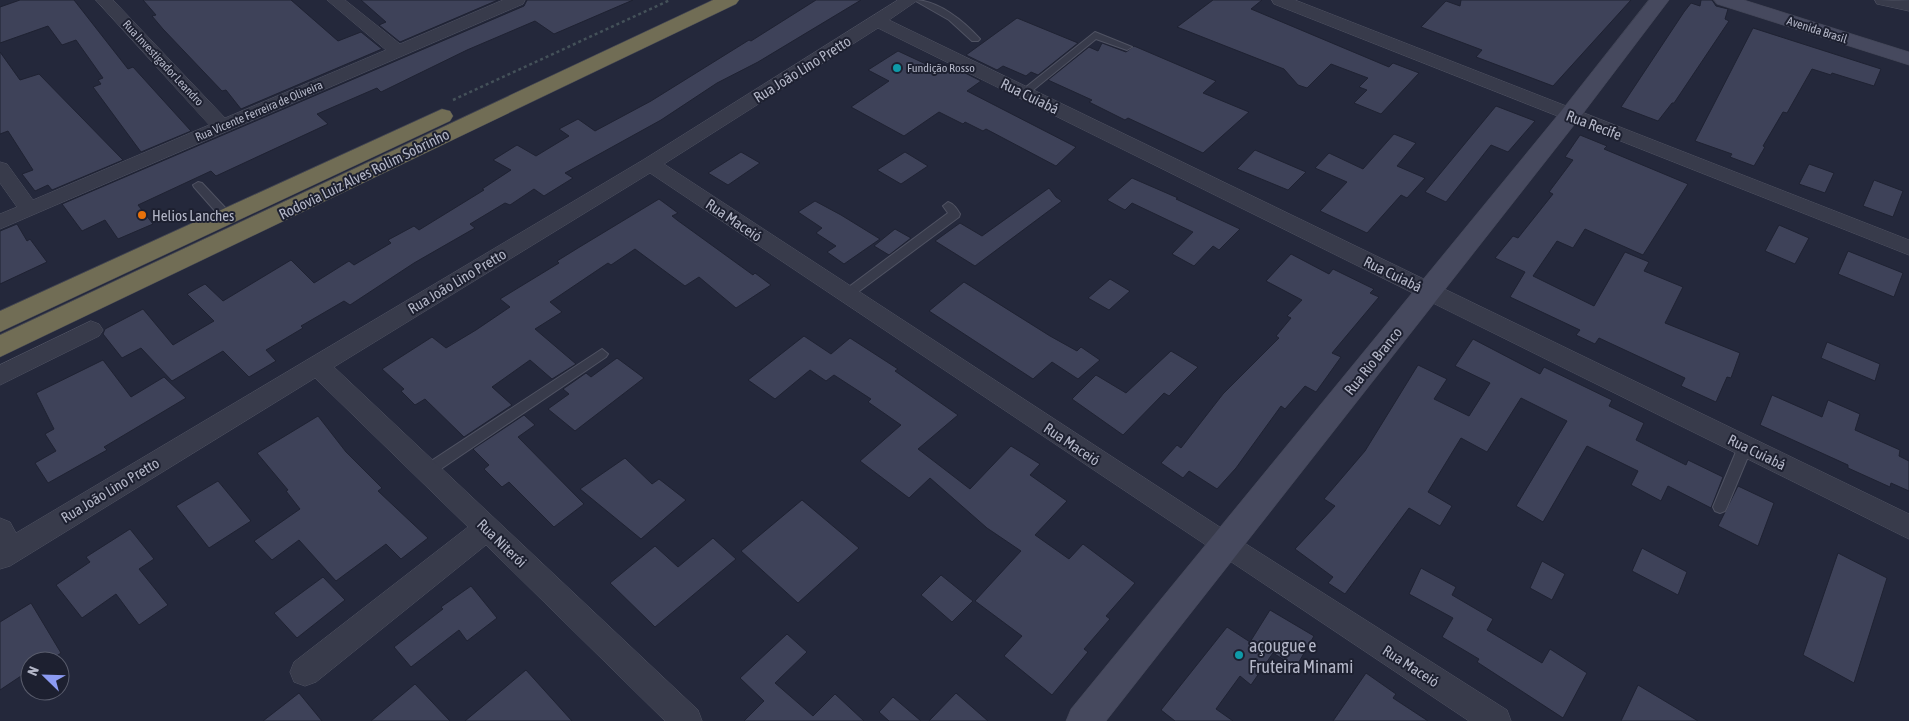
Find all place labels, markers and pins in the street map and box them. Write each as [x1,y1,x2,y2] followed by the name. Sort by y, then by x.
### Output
[907,61,975,75] place label: Fundição Rosso
[891,62,903,74] marker: Fundição Rosso
[152,207,234,224] place label: Helios Lanches
[136,209,148,221] marker: Helios Lanches
[1249,635,1353,677] place label: açougue e Fruteira Minami
[1233,649,1245,661] marker: açougue e Fruteira Minami

